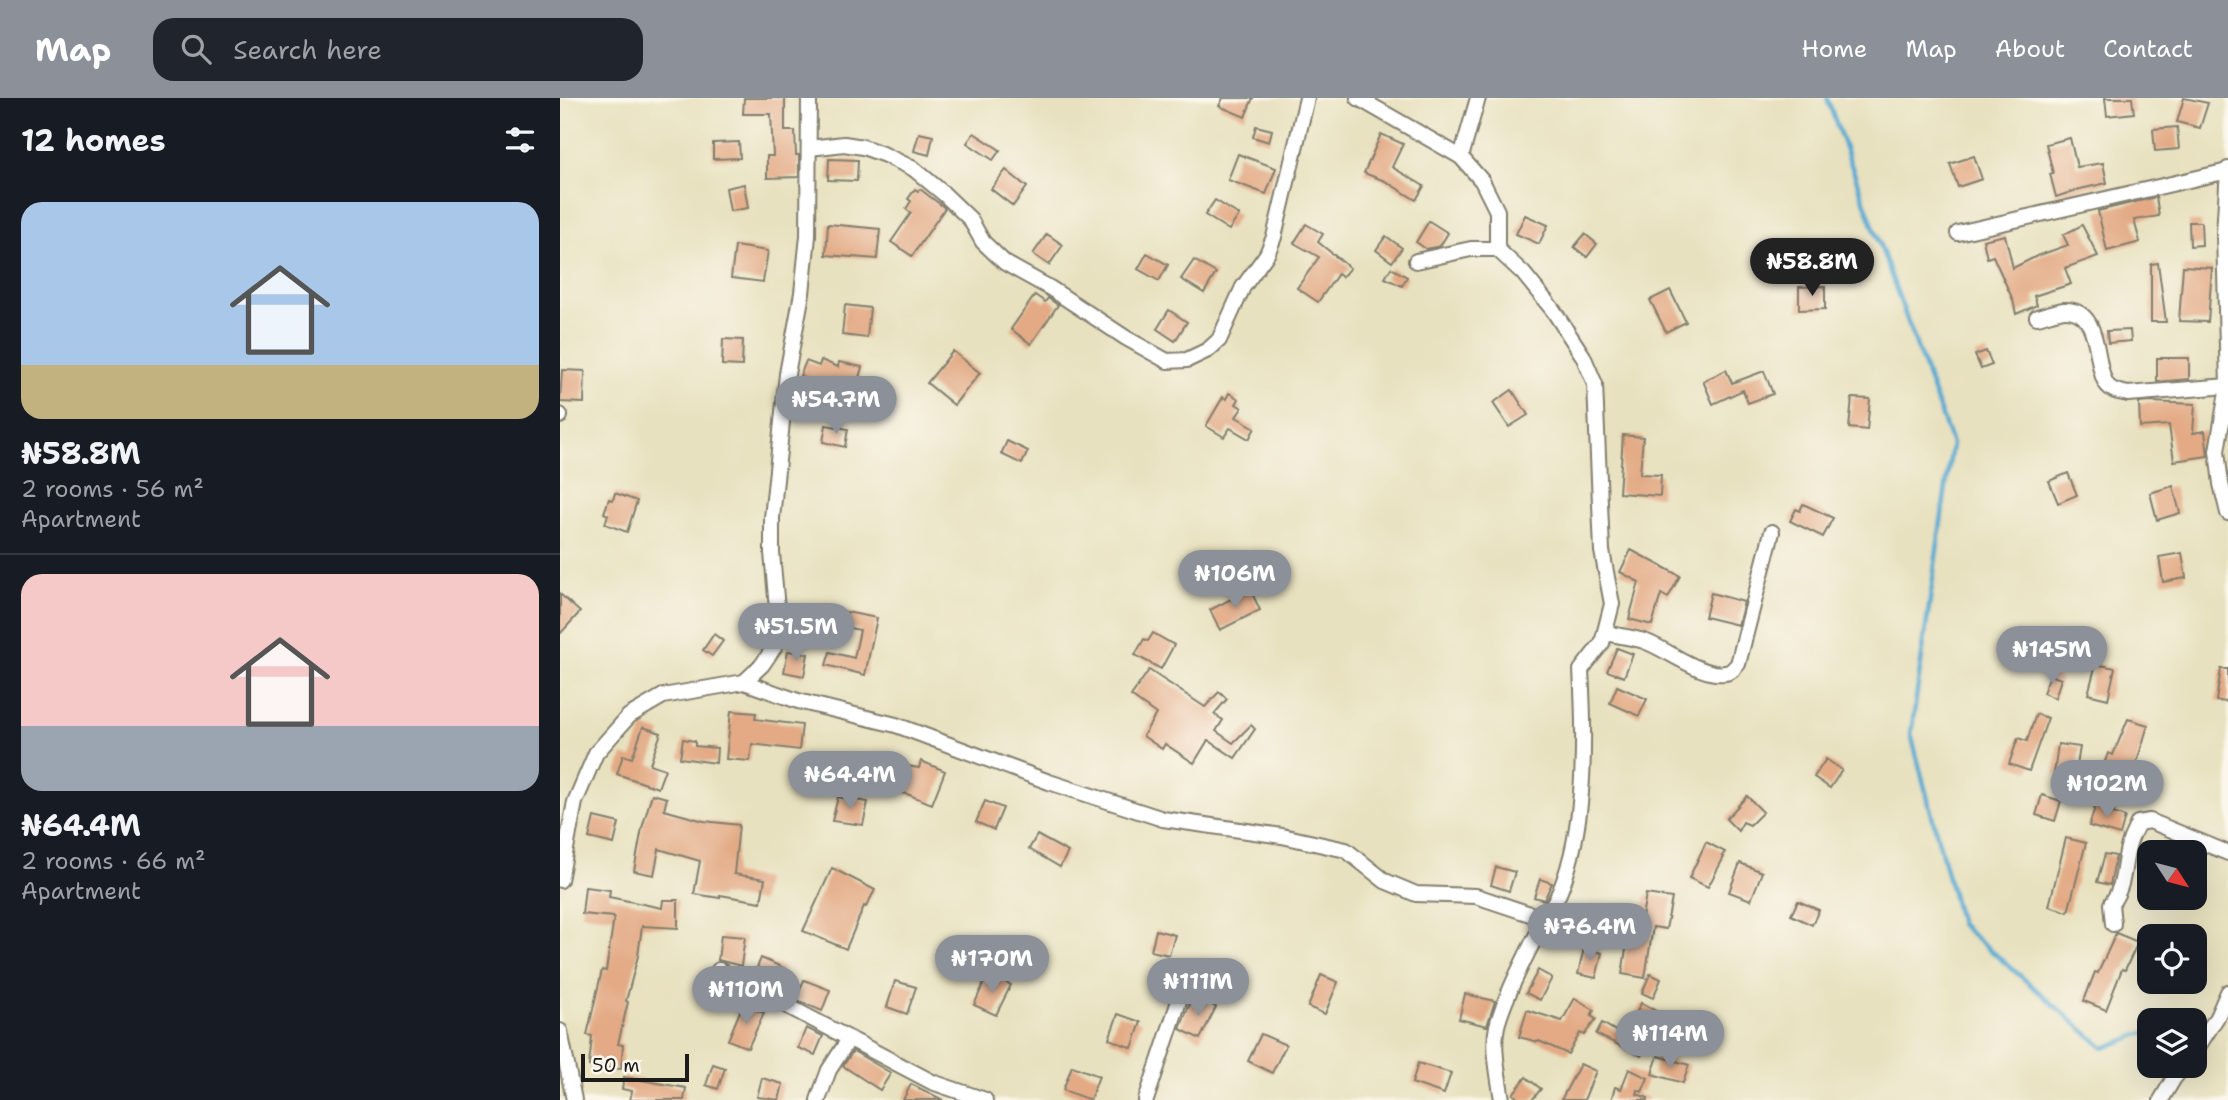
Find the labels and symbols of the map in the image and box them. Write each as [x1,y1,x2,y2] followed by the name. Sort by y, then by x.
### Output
[1755,238,1869,298] pin: ₦58.8M
[779,376,893,436] pin: ₦54.7M
[1186,550,1284,610] pin: ₦106M
[739,603,853,663] pin: ₦51.5M
[2003,626,2101,686] pin: ₦145M
[793,752,907,811] pin: ₦64.4M
[2058,760,2156,820] pin: ₦102M
[2137,840,2207,910] north arrow
[1533,904,1647,963] pin: ₦76.4M
[943,936,1041,995] pin: ₦170M
[1149,958,1247,1018] pin: ₦111M
[697,967,795,1026] pin: ₦110M
[1621,1010,1719,1070] pin: ₦114M
[581,1051,690,1083] scale bar

